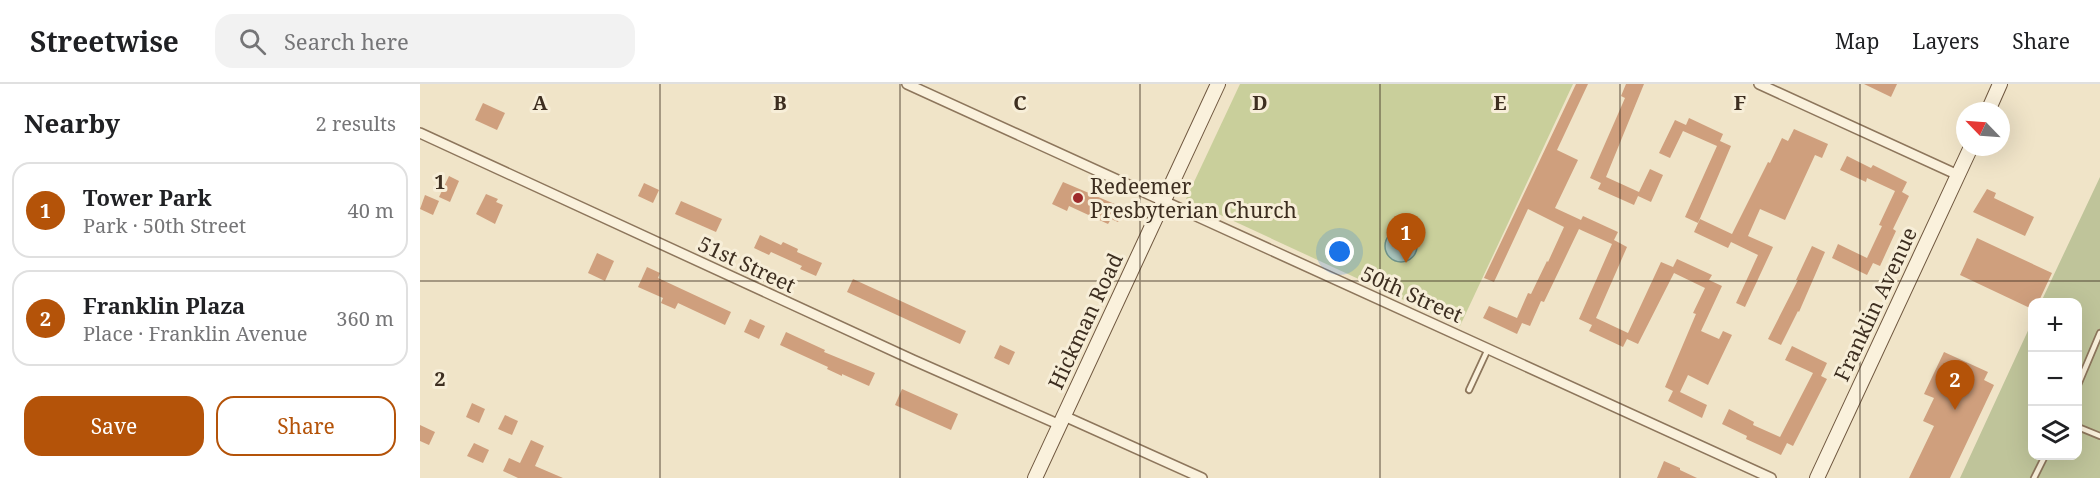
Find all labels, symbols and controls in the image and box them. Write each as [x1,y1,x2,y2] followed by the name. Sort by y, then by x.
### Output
[215,14,635,68] search box
[30,22,179,60] text: Streetwise
[236,25,269,58] icon: search
[284,26,409,56] text: Search here
[1835,27,1879,55] text: Map
[1912,27,1979,55] text: Layers
[2012,27,2070,55] text: Share
[532,89,548,116] text: A
[773,89,787,116] text: B
[1013,89,1027,116] text: C
[1252,89,1268,116] text: D
[1493,89,1507,116] text: E
[1734,89,1746,116] text: F
[1956,102,2010,156] north arrow
[24,105,120,141] text: Nearby
[316,110,396,137] text: 2 results
[434,168,446,195] text: 1
[1090,172,1297,224] place label: Redeemer Presbyterian Church
[83,182,211,212] text: Tower Park
[1071,191,1085,205] marker: Redeemer Presbyterian Church
[40,197,51,224] text: 1
[348,197,394,224] text: 40 m
[83,212,246,239] text: Park · 50th Street
[1386,214,1426,263] pin: 1
[1827,222,1923,386] street label: Franklin Avenue
[694,229,800,299] street label: 51st Street
[1325,237,1354,266] your location
[1041,248,1129,394] street label: Hickman Road
[1357,259,1467,329] street label: 50th Street
[83,290,245,320] text: Franklin Plaza
[2028,298,2082,460] map controls
[2028,298,2082,352] button: +
[40,305,51,332] text: 2
[336,305,394,332] text: 360 m
[83,320,307,347] text: Place · Franklin Avenue
[2028,352,2082,406] button: −
[1936,360,1975,410] pin: 2
[434,365,446,392] text: 2
[24,396,204,456] button: Save
[216,396,396,456] button: Share
[2028,406,2082,460] button: layers

